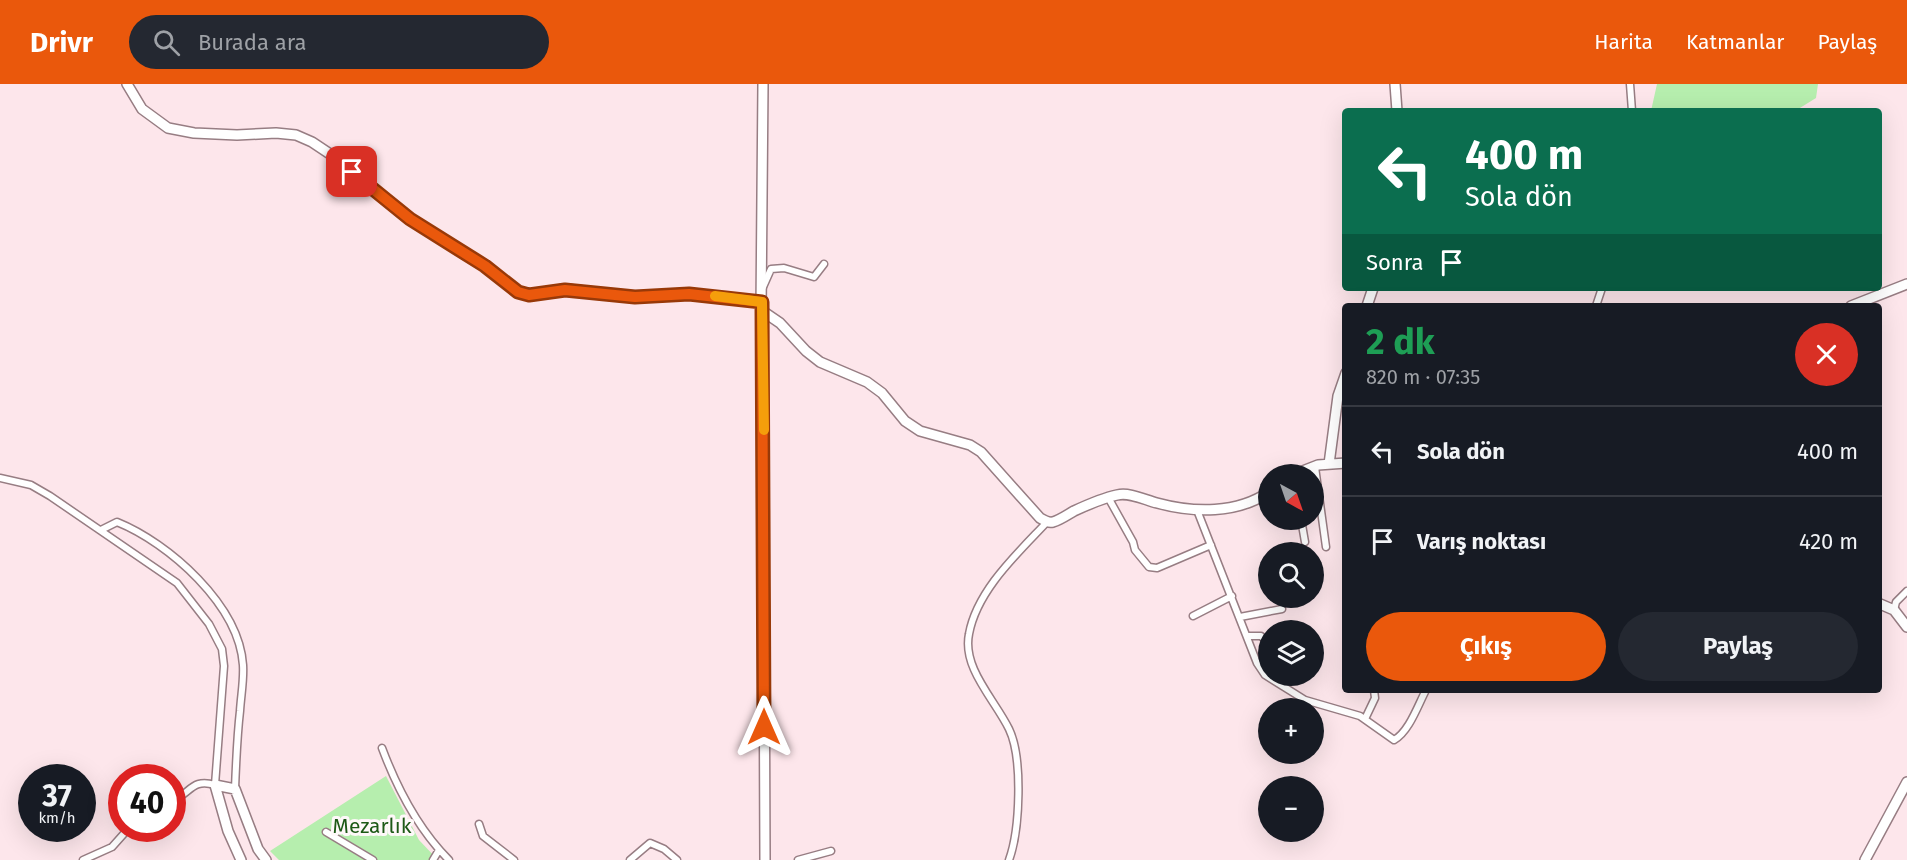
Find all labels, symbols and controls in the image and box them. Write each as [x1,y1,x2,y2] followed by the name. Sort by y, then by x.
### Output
[129,15,549,69] search box
[30,26,93,59] text: Drivr
[150,26,183,59] icon: search
[198,29,306,56] text: Burada ara
[1594,29,1653,55] text: Harita
[1686,29,1784,55] text: Katmanlar
[1817,29,1877,55] text: Paylaş
[1465,130,1583,180] text: 400 m
[1366,132,1444,210] icon: left
[326,146,377,197] pin
[335,155,368,188] icon: arrive
[1465,181,1573,213] text: Sola dön
[1435,246,1468,279] icon: arrive
[1366,249,1423,276] text: Sonra
[1366,320,1435,364] text: 2 dk
[1795,323,1858,386] button: close
[1366,365,1480,389] text: 820 m · 07:35
[1366,435,1399,468] icon: left
[1417,438,1505,465] text: Sola dön
[1797,438,1858,465] text: 400 m
[1258,464,1324,530] north arrow
[1258,464,1324,842] map controls
[1366,525,1399,558] icon: arrive
[1417,528,1546,555] text: Varış noktası
[1799,528,1858,555] text: 420 m
[1258,542,1324,608] button: search
[1366,612,1606,681] button: Çıkış
[1618,612,1858,681] button: Paylaş
[1258,620,1324,686] button: layers
[732,695,796,759] position arrow
[1258,698,1324,764] button: +
[108,764,186,842] speed limit sign: 40
[1258,776,1324,842] button: −
[42,778,72,814] text: 37
[38,809,76,827] text: km/h
[333,813,412,839] park label: Mezarlık

